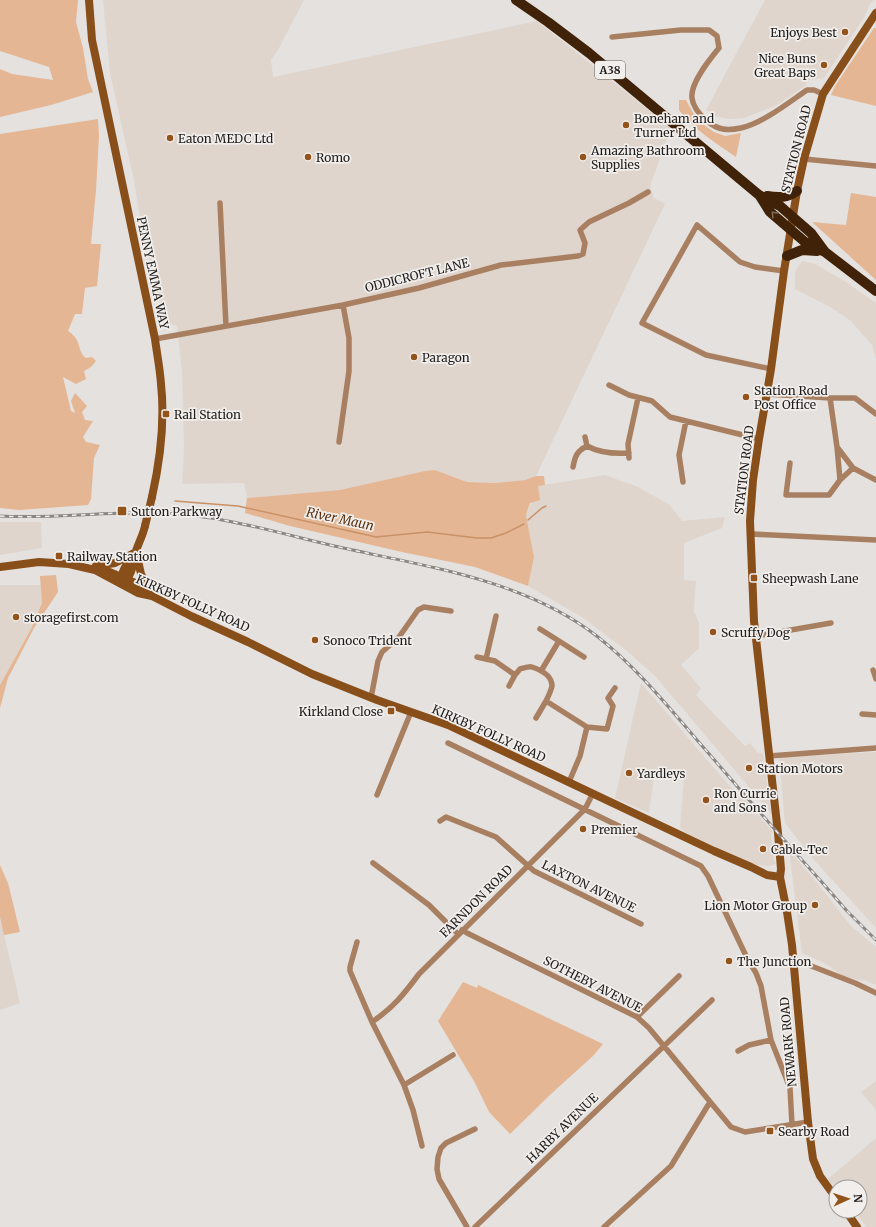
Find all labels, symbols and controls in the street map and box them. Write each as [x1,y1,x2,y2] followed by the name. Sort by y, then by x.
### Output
[770,25,837,40] place label: Enjoys Best
[840,27,850,37] marker: Enjoys Best
[754,51,816,80] place label: Nice Buns Great Baps
[819,60,829,70] marker: Nice Buns Great Baps
[595,61,625,79] road number: A38
[778,104,814,194] street label: STATION ROAD
[634,111,714,140] place label: Boneham and Turner Ltd
[621,120,631,130] marker: Boneham and Turner Ltd
[178,131,273,146] place label: Eaton MEDC Ltd
[165,133,175,143] marker: Eaton MEDC Ltd
[590,143,705,172] place label: Amazing Bathroom Supplies
[316,150,350,165] place label: Romo
[303,152,313,162] marker: Romo
[578,152,588,162] marker: Amazing Bathroom Supplies
[771,212,779,219] one-way arrow
[134,215,172,331] street label: PENNY EMMA WAY
[363,255,471,295] street label: ODDICROFT LANE
[422,350,470,365] place label: Paragon
[409,352,419,362] marker: Paragon
[754,383,828,412] place label: Station Road Post Office
[741,392,751,402] marker: Station Road Post Office
[174,407,241,422] place label: Rail Station
[161,409,171,419] marker: Rail Station
[731,425,757,515] street label: STATION ROAD
[131,504,222,519] place label: Sutton Parkway
[305,504,375,534] water label: River Maun
[116,505,128,517] marker: Sutton Parkway
[67,549,157,564] place label: Railway Station
[54,551,64,561] marker: Railway Station
[134,571,252,635] street label: KIRKBY FOLLY ROAD
[762,571,859,586] place label: Sheepwash Lane
[749,573,759,583] marker: Sheepwash Lane
[24,610,119,625] place label: storagefirst.com
[11,612,21,622] marker: storagefirst.com
[721,625,791,640] place label: Scruffy Dog
[708,627,718,637] marker: Scruffy Dog
[323,633,412,648] place label: Sonoco Trident
[310,635,320,645] marker: Sonoco Trident
[430,701,548,765] street label: KIRKBY FOLLY ROAD
[299,704,383,719] place label: Kirkland Close
[386,706,396,716] marker: Kirkland Close
[757,761,843,776] place label: Station Motors
[744,763,754,773] marker: Station Motors
[636,766,686,781] place label: Yardleys
[624,768,634,778] marker: Yardleys
[714,786,776,815] place label: Ron Currie and Sons
[701,795,711,805] marker: Ron Currie and Sons
[591,822,638,837] place label: Premier
[578,824,588,834] marker: Premier
[771,842,828,857] place label: Cable-Tec
[758,844,768,854] marker: Cable-Tec
[539,857,639,916] street label: LAXTON AVENUE
[437,862,515,940] street label: FARNDON ROAD
[704,898,807,913] place label: Lion Motor Group
[810,900,820,910] marker: Lion Motor Group
[541,953,645,1016] street label: SOTHEBY AVENUE
[737,954,812,969] place label: The Junction
[724,956,734,966] marker: The Junction
[777,996,799,1088] street label: NEWARK ROAD
[523,1090,601,1166] street label: HARBY AVENUE
[778,1124,849,1139] place label: Searby Road
[765,1126,775,1136] marker: Searby Road
[828,1179,868,1219] north arrow
[851,1194,865,1203] text: N

